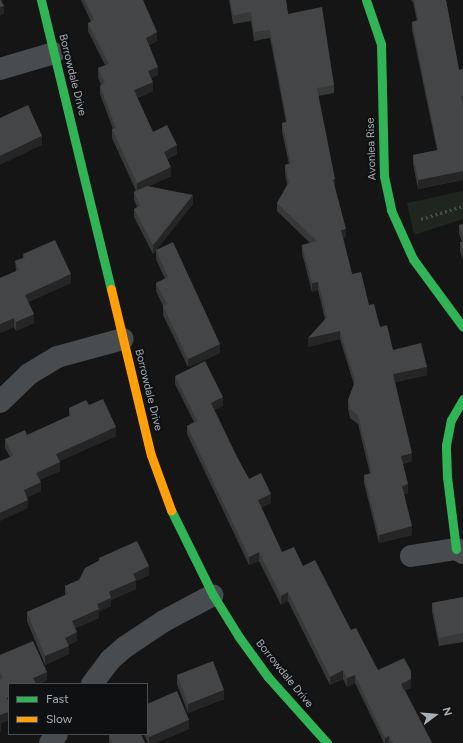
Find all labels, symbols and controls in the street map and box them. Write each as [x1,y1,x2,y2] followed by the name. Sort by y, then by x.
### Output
[55,33,89,117] street label: Borrowdale Drive
[364,117,380,181] street label: Avonlea Rise
[131,348,165,432] street label: Borrowdale Drive
[252,637,316,711] street label: Borrowdale Drive
[8,683,148,735] legend
[46,692,69,706] text: Fast
[415,695,455,735] north arrow
[440,706,454,717] text: N
[46,712,72,726] text: Slow

